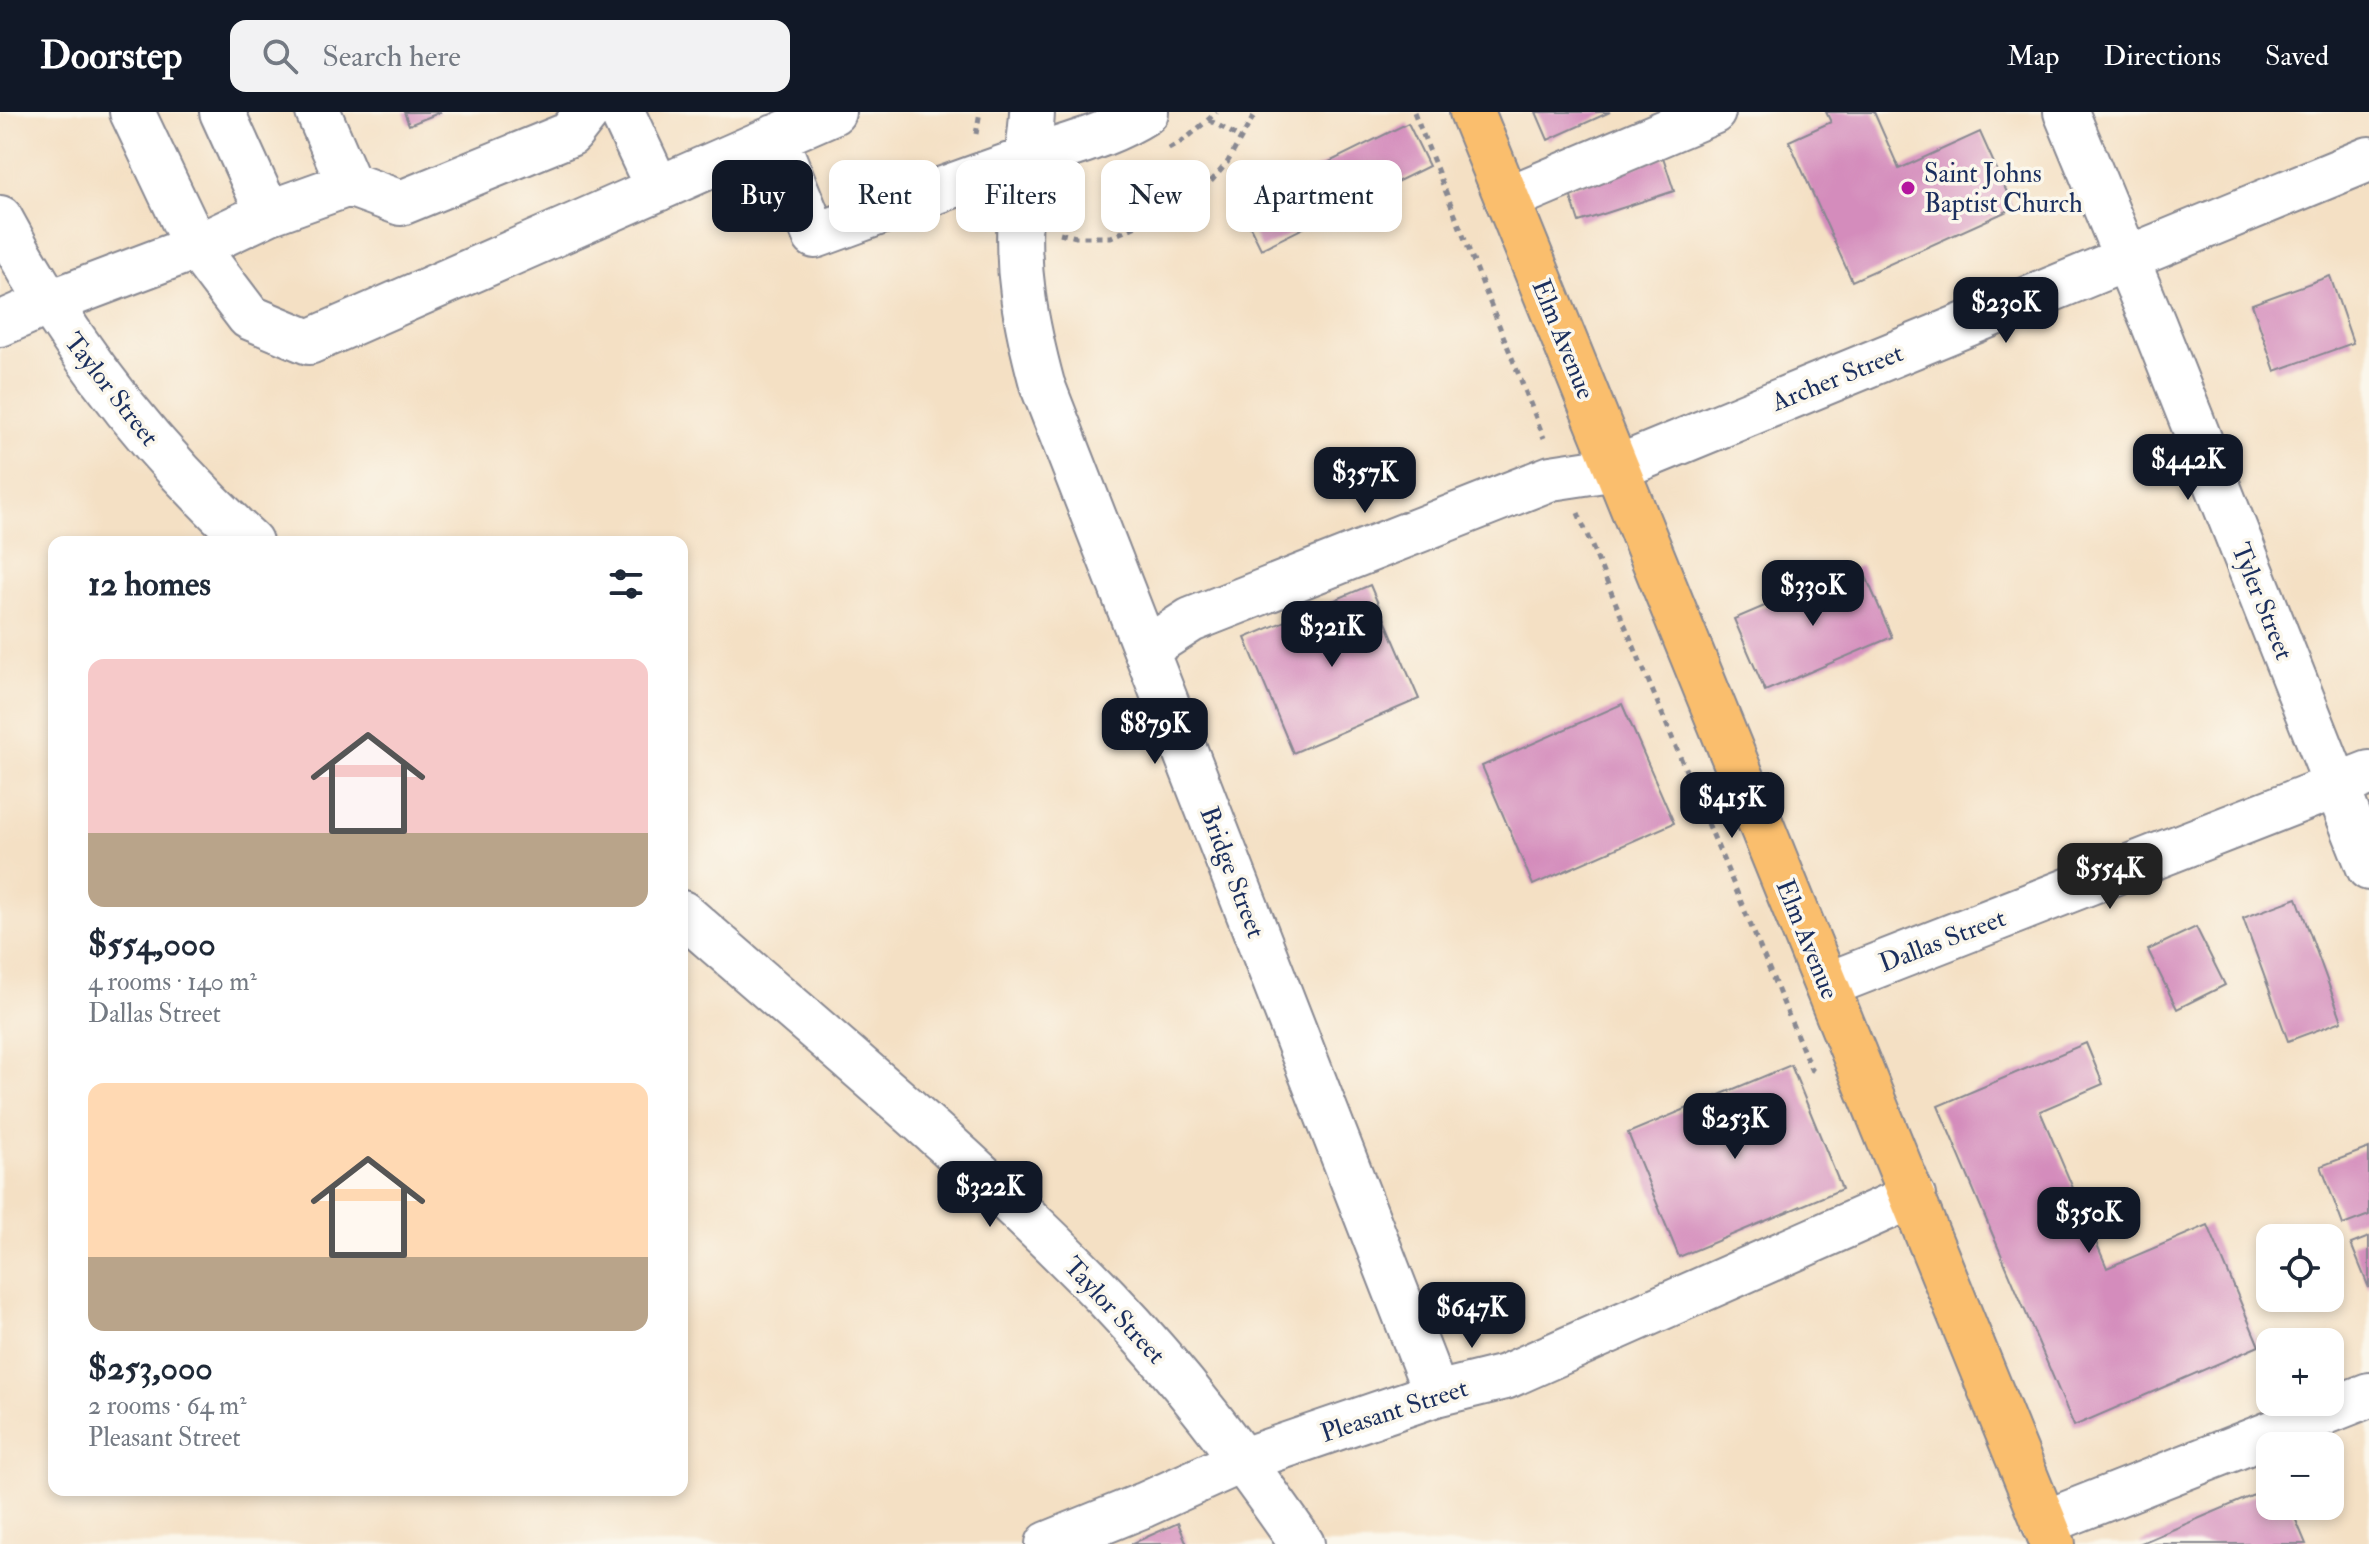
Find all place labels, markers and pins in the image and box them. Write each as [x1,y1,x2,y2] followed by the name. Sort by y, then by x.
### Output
[1924,158,2083,221] place label: Saint Johns Baptist Church
[1899,179,1917,197] marker: Saint Johns Baptist Church
[1950,277,2062,345] pin: $230K
[2132,434,2244,502] pin: $442K
[1309,447,1421,515] pin: $357K
[1757,560,1869,628] pin: $330K
[1276,601,1388,669] pin: $321K
[1099,698,1211,766] pin: $879K
[1676,772,1788,840] pin: $415K
[2054,843,2166,911] pin: $554K
[1679,1093,1791,1161] pin: $253K
[934,1161,1046,1229] pin: $322K
[2033,1187,2145,1255] pin: $350K
[1416,1282,1528,1350] pin: $647K

